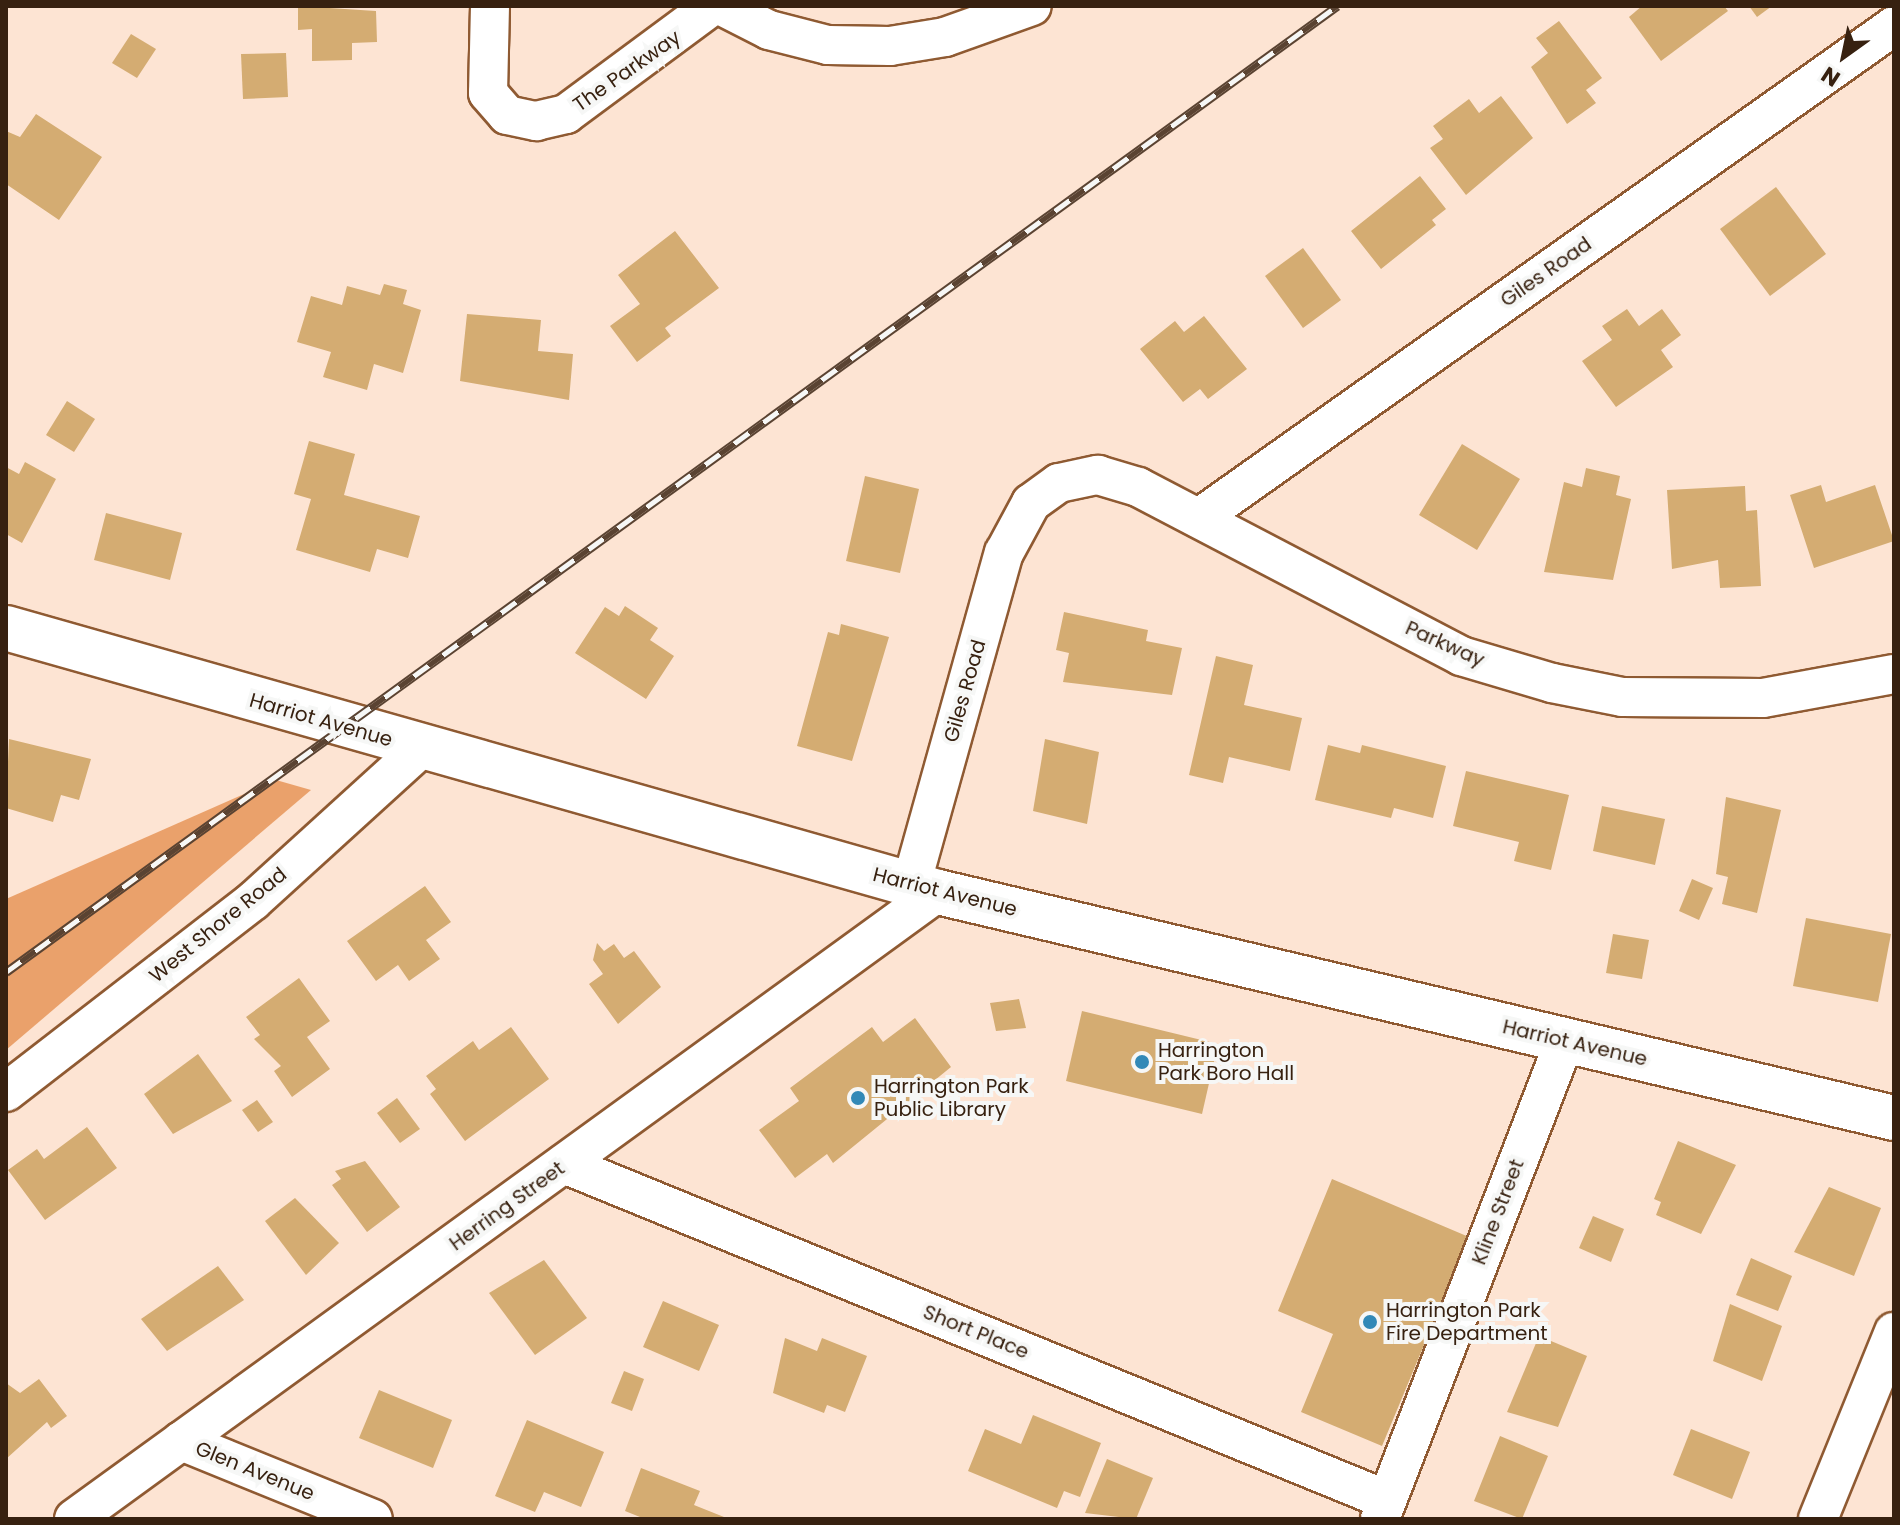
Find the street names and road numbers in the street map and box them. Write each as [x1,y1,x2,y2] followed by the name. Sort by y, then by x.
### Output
[569,25,685,117] street label: The Parkway
[1496,232,1596,312] street label: Giles Road
[1402,616,1488,672] street label: Parkway
[939,637,991,745] street label: Giles Road
[247,688,395,752] street label: Harriot Avenue
[145,862,291,988] street label: West Shore Road
[870,862,1020,922] street label: Harriot Avenue
[1500,1015,1650,1071] street label: Harriot Avenue
[445,1156,569,1256] street label: Herring Street
[1467,1156,1529,1268] street label: Kline Street
[920,1300,1032,1364] street label: Short Place
[192,1436,318,1506] street label: Glen Avenue

